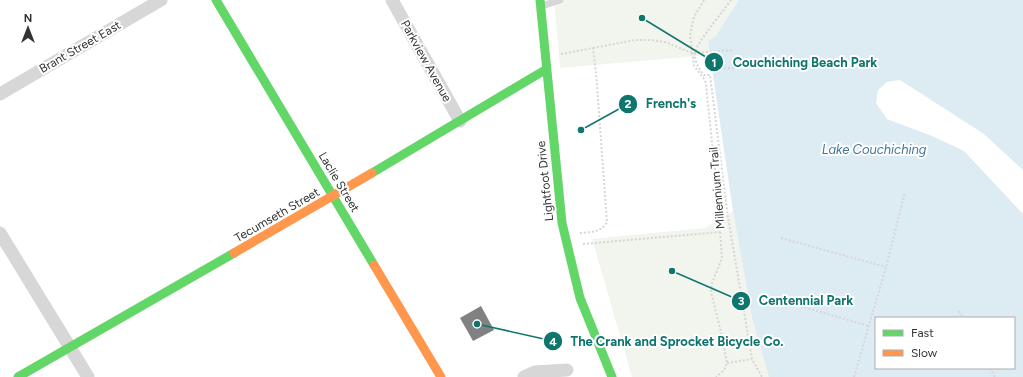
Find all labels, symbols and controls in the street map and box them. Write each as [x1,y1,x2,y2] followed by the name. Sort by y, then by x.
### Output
[8,8,48,48] north arrow
[24,12,32,25] text: N
[37,18,124,76] street label: Brant Street East
[398,18,454,105] street label: Parkview Avenue
[704,50,885,75] callout: Couchiching Beach Park
[733,55,877,70] text: Couchiching Beach Park
[711,56,717,70] text: 1
[618,91,704,116] callout: French's
[646,96,696,111] text: French's
[625,97,632,111] text: 2
[534,140,556,222] street label: Lightfoot Drive
[822,142,927,157] water label: Lake Couchiching
[706,146,728,230] street label: Millennium Trail
[316,150,363,215] street label: Laclie Street
[232,185,322,245] street label: Tecumseth Street
[731,288,861,313] callout: Centennial Park
[759,293,853,308] text: Centennial Park
[738,294,745,308] text: 3
[875,317,1015,369] legend
[911,326,934,340] text: Fast
[543,329,791,354] callout: The Crank and Sprocket Bicycle Co.
[571,334,783,349] text: The Crank and Sprocket Bicycle Co.
[549,335,557,349] text: 4
[911,346,938,360] text: Slow

